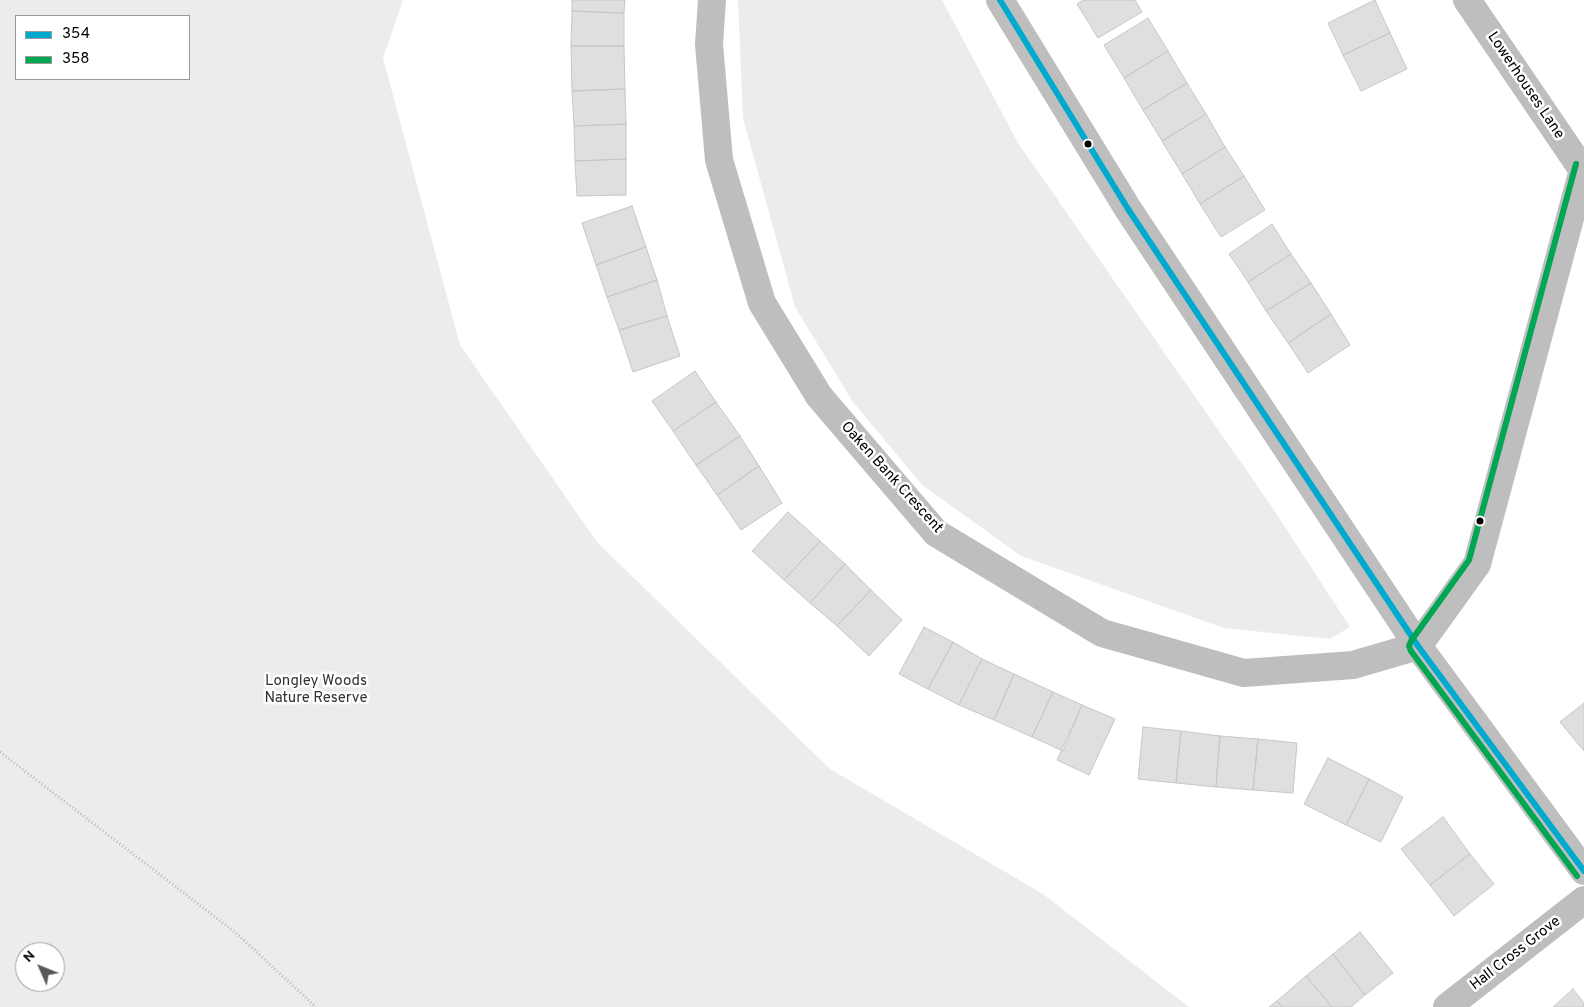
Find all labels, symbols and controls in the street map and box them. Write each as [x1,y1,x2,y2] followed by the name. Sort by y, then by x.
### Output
[15,15,190,80] legend
[62,25,90,44] text: 354
[1483,29,1567,143] street label: Lowerhouses Lane
[62,50,90,69] text: 358
[1083,139,1093,149] unlabelled marker
[836,418,946,538] street label: Oaken Bank Crescent
[1475,516,1485,526] unlabelled marker
[264,673,368,708] park label: Longley Woods Nature Reserve
[1467,913,1565,995] street label: Hall Cross Grove
[15,942,65,992] north arrow
[20,947,39,966] text: N

